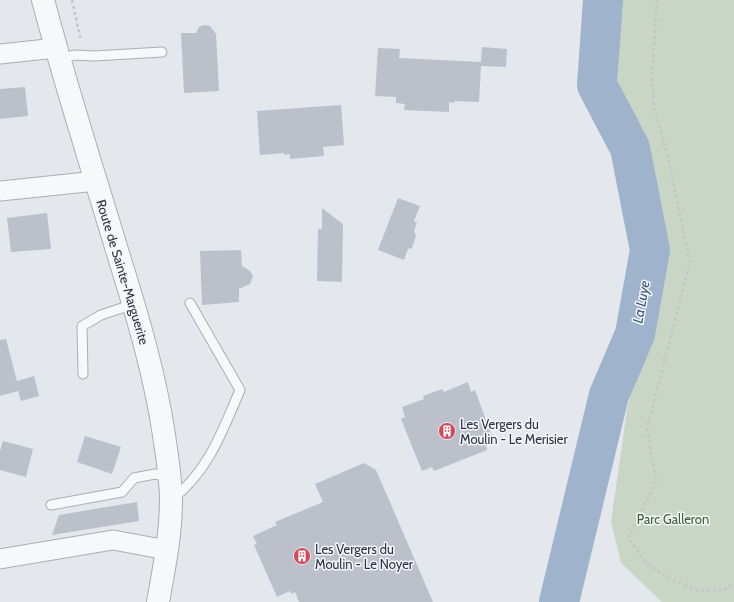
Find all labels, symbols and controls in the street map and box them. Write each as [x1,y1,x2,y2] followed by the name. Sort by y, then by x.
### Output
[93,197,153,347] street label: Route de Sainte-Marguerite
[628,279,654,325] water label: La Luye
[460,416,568,447] place label: Les Vergers du Moulin - Le Merisier
[437,421,457,441] building icon: Les Vergers du Moulin - Le Merisier
[637,511,709,527] park label: Parc Galleron
[315,541,414,572] place label: Les Vergers du Moulin - Le Noyer
[292,546,312,566] building icon: Les Vergers du Moulin - Le Noyer

